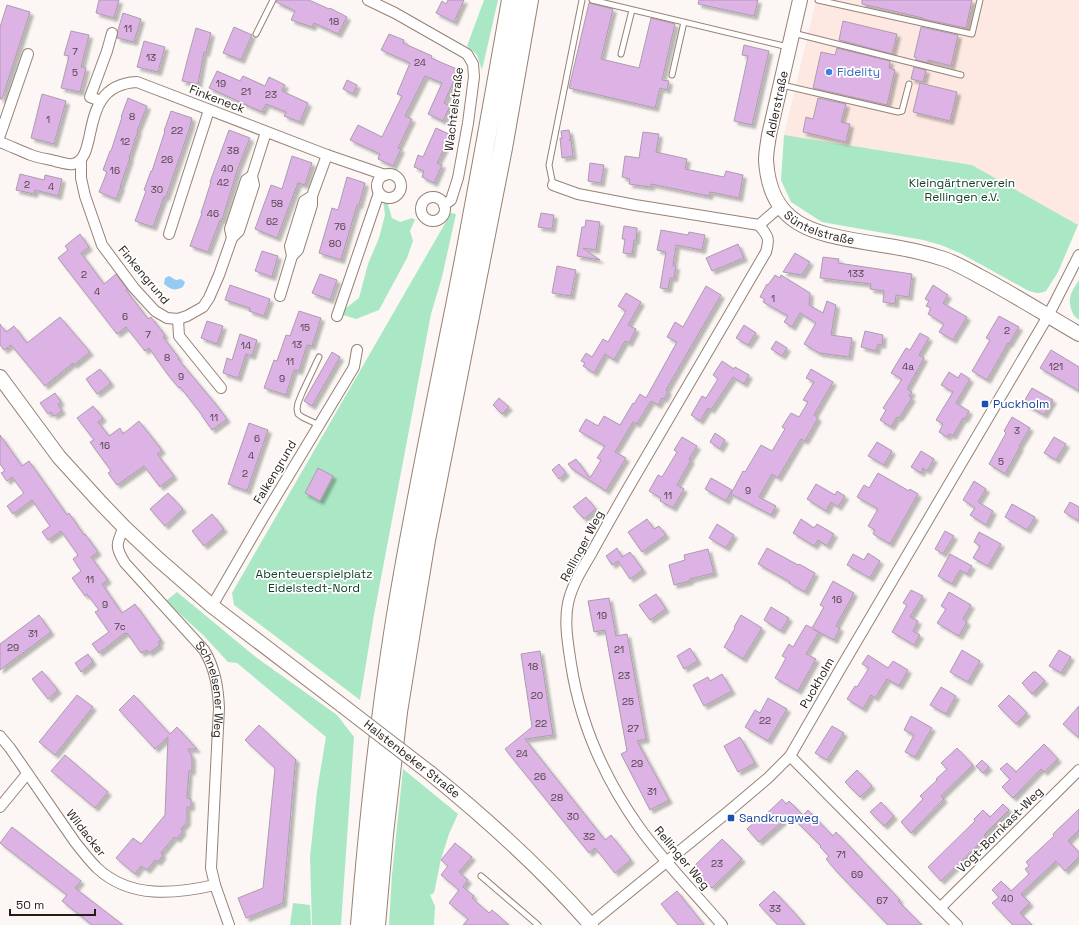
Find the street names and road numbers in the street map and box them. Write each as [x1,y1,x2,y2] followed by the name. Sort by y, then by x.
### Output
[441,66,467,152] street label: Wachtelstraße
[762,69,792,139] street label: Adlerstraße
[187,81,247,117] street label: Finkeneck
[780,207,856,248] street label: Süntelstraße
[115,242,173,308] street label: Finkengrund
[250,437,300,507] street label: Falkengrund
[557,508,607,584] street label: Rellinger Weg
[192,638,227,738] street label: Schnelsener Weg
[796,655,838,711] street label: Puckholm
[361,716,463,802] street label: Halstenbeker Straße
[954,784,1046,876] street label: Vogt-Bornkast-Weg
[63,806,110,860] street label: Wildacker
[651,823,713,893] street label: Rellinger Weg

